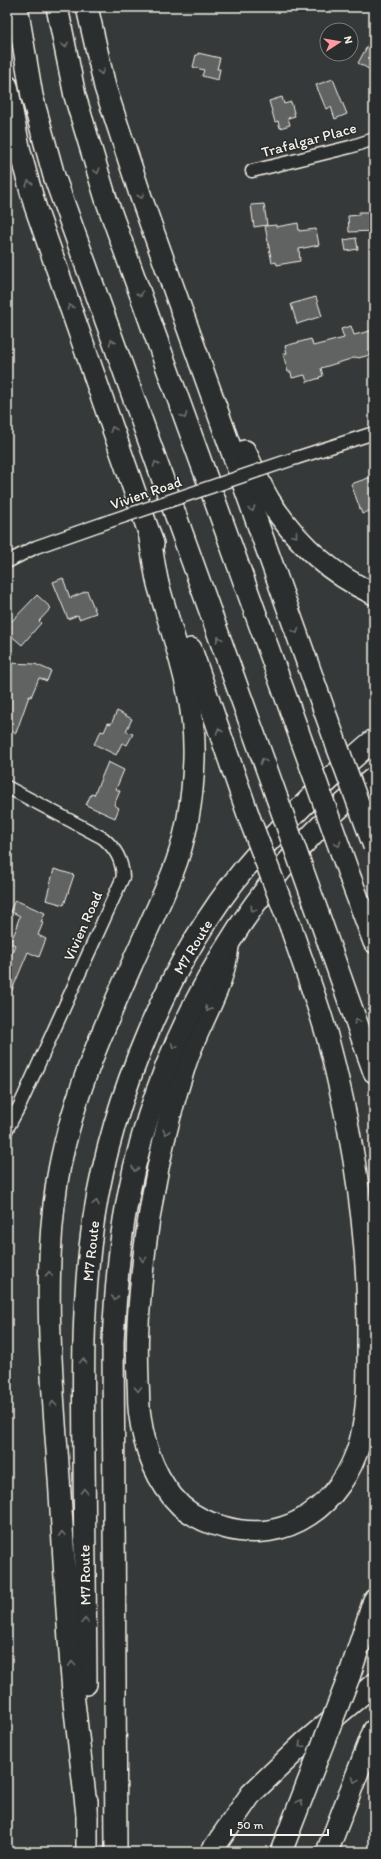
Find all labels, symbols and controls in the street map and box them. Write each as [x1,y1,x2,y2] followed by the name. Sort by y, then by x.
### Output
[319,22,359,62] north arrow
[341,35,355,45] text: N
[60,42,68,48] one-way arrow
[96,69,105,76] one-way arrow
[259,119,359,161] street label: Trafalgar Place
[92,167,101,174] one-way arrow
[25,180,33,186] one-way arrow
[136,193,145,200] one-way arrow
[135,290,143,297] one-way arrow
[66,303,74,310] one-way arrow
[108,338,117,345] one-way arrow
[179,413,187,420] one-way arrow
[109,426,117,433] one-way arrow
[153,461,161,468] one-way arrow
[108,472,184,514] street label: Vivien Road
[248,505,256,512] one-way arrow
[290,531,297,538] one-way arrow
[291,628,300,635] one-way arrow
[216,636,224,643] one-way arrow
[216,727,224,734] one-way arrow
[260,758,268,765] one-way arrow
[334,840,342,847] one-way arrow
[60,888,106,964] street label: Vivien Road
[250,905,258,912] one-way arrow
[170,916,216,978] street label: M7 Route
[205,1005,213,1012] one-way arrow
[354,1018,362,1025] one-way arrow
[171,1042,179,1049] one-way arrow
[162,1128,170,1135] one-way arrow
[131,1166,139,1172] one-way arrow
[92,1200,100,1207] one-way arrow
[79,1220,103,1282] street label: M7 Route
[138,1256,147,1262] one-way arrow
[44,1271,53,1277] one-way arrow
[111,1295,120,1301] one-way arrow
[79,1358,87,1364] one-way arrow
[134,1386,143,1392] one-way arrow
[49,1401,58,1407] one-way arrow
[80,1488,88,1494] one-way arrow
[58,1531,67,1537] one-way arrow
[75,1545,95,1605] street label: M7 Route
[81,1618,89,1624] one-way arrow
[67,1661,76,1667] one-way arrow
[298,1740,306,1748] one-way arrow
[351,1776,359,1783] one-way arrow
[296,1799,304,1806] one-way arrow
[231,1811,328,1837] scale bar
[237,1818,263,1832] text: 50 m

